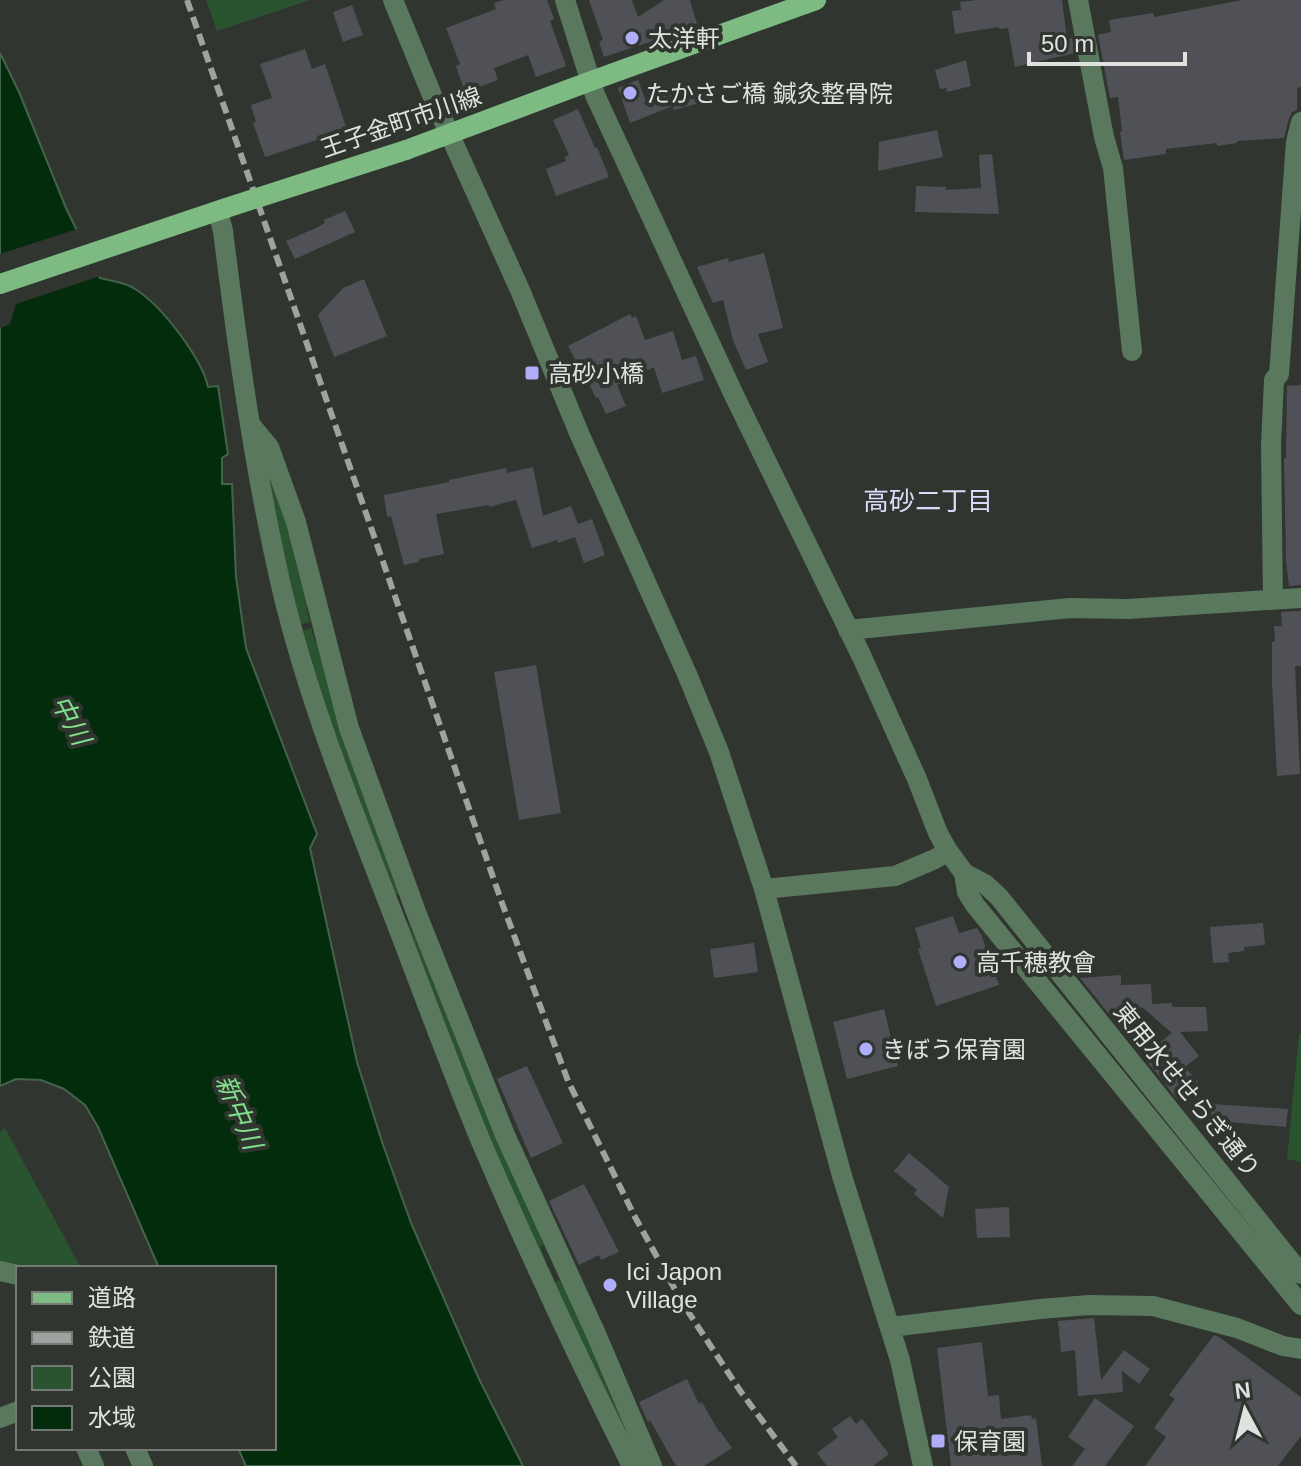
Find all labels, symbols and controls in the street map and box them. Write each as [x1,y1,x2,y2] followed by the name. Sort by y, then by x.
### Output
[1029,16,1185,66] scale bar
[648,25,720,52] place label: 太洋軒
[623,29,641,47] marker: 太洋軒
[1041,30,1094,57] text: 50 m
[646,80,893,107] place label: たかさご橋 鍼灸整骨院
[317,82,485,162] street label: 王子金町市川線
[621,84,639,102] marker: たかさご橋 鍼灸整骨院
[548,360,644,387] place label: 高砂小橋
[523,364,541,382] marker: 高砂小橋
[863,486,993,516] district label: 高砂二丁目
[46,690,98,753] water label: 中川
[976,949,1096,976] place label: 高千穂教會
[951,953,969,971] marker: 高千穂教會
[1109,998,1265,1182] street label: 東用水せせらぎ通り
[882,1036,1026,1063] place label: きぼう保育園
[857,1040,875,1058] marker: きぼう保育園
[210,1070,269,1157] water label: 新中川
[626,1258,722,1313] place label: Ici Japon Village
[16,1266,276,1450] legend
[601,1276,619,1294] marker: Ici Japon Village
[88,1284,136,1311] text: 道路
[88,1324,136,1351] text: 鉄道
[88,1364,136,1391] text: 公園
[1205,1370,1285,1450] north arrow
[1233,1377,1252,1404] text: N
[88,1404,136,1431] text: 水域
[954,1428,1026,1455] place label: 保育園
[929,1432,947,1450] marker: 保育園

